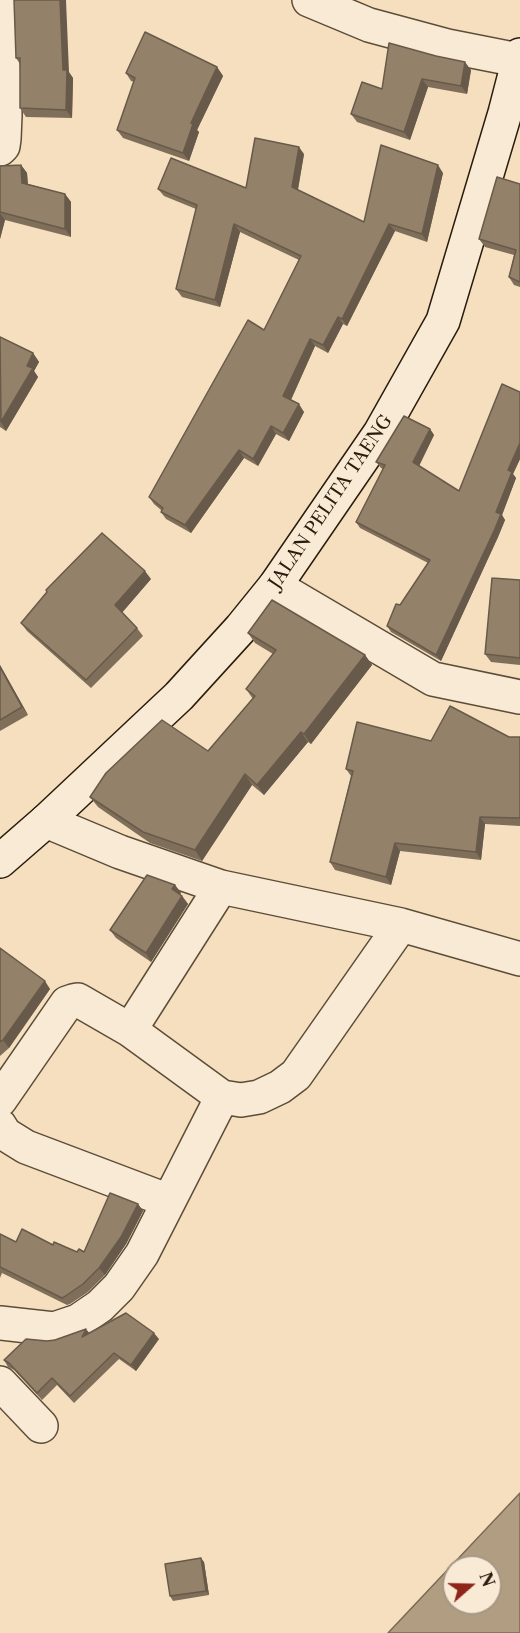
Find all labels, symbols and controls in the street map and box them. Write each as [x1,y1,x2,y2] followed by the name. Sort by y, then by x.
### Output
[265,411,397,593] street label: JALAN PELITA TAENG
[442,1555,502,1615] north arrow
[475,1570,499,1589] text: N

